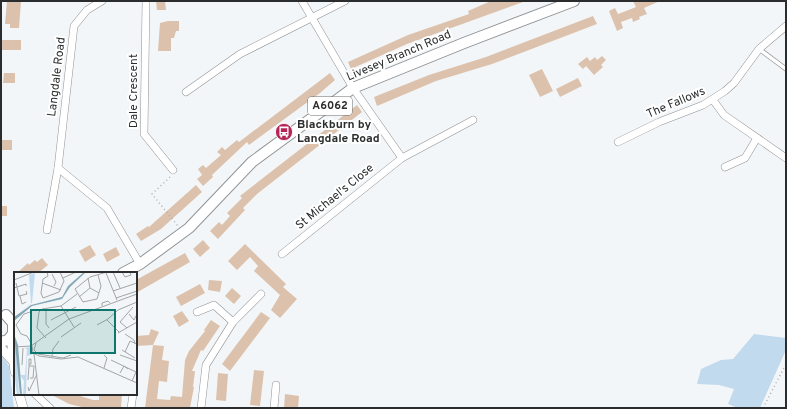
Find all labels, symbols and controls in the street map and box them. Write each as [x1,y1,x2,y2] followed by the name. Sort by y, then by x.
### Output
[344,27,454,85] street label: Livesey Branch Road
[44,36,70,118] street label: Langdale Road
[126,54,142,128] street label: Dale Crescent
[644,83,708,123] street label: The Fallows
[308,97,352,115] road number: A6062
[297,117,380,147] place label: Blackburn by Langdale Road
[274,122,294,142] bus stop icon: Blackburn by Langdale Road
[292,160,378,234] street label: St Michael's Close
[14,272,137,395] inset map

